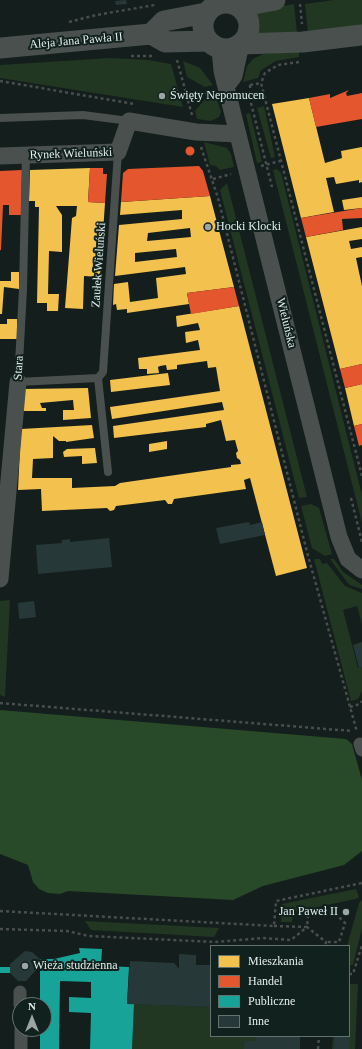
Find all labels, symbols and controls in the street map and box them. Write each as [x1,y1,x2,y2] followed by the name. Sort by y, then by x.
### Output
[29,30,123,52] street label: Aleja Jana Pawła II
[170,89,264,103] place label: Święty Nepomucen
[157,91,167,101] marker: Święty Nepomucen
[29,145,113,163] street label: Rynek Wieluński
[216,220,281,234] place label: Hocki Klocki
[89,222,109,308] street label: Zaułek Wieluński
[203,222,213,232] marker: Hocki Klocki
[273,297,299,349] street label: Wieluńska
[11,355,27,381] street label: Stara
[279,905,338,919] place label: Jan Paweł II
[341,907,351,917] marker: Jan Paweł II
[210,945,350,1037] legend
[248,954,303,968] text: Mieszkania
[33,959,117,973] place label: Wieża studzienna
[20,961,30,971] marker: Wieża studzienna
[248,974,283,988] text: Handel
[248,994,295,1008] text: Publiczne
[12,997,52,1037] north arrow
[28,1000,36,1012] text: N
[248,1014,269,1028] text: Inne

